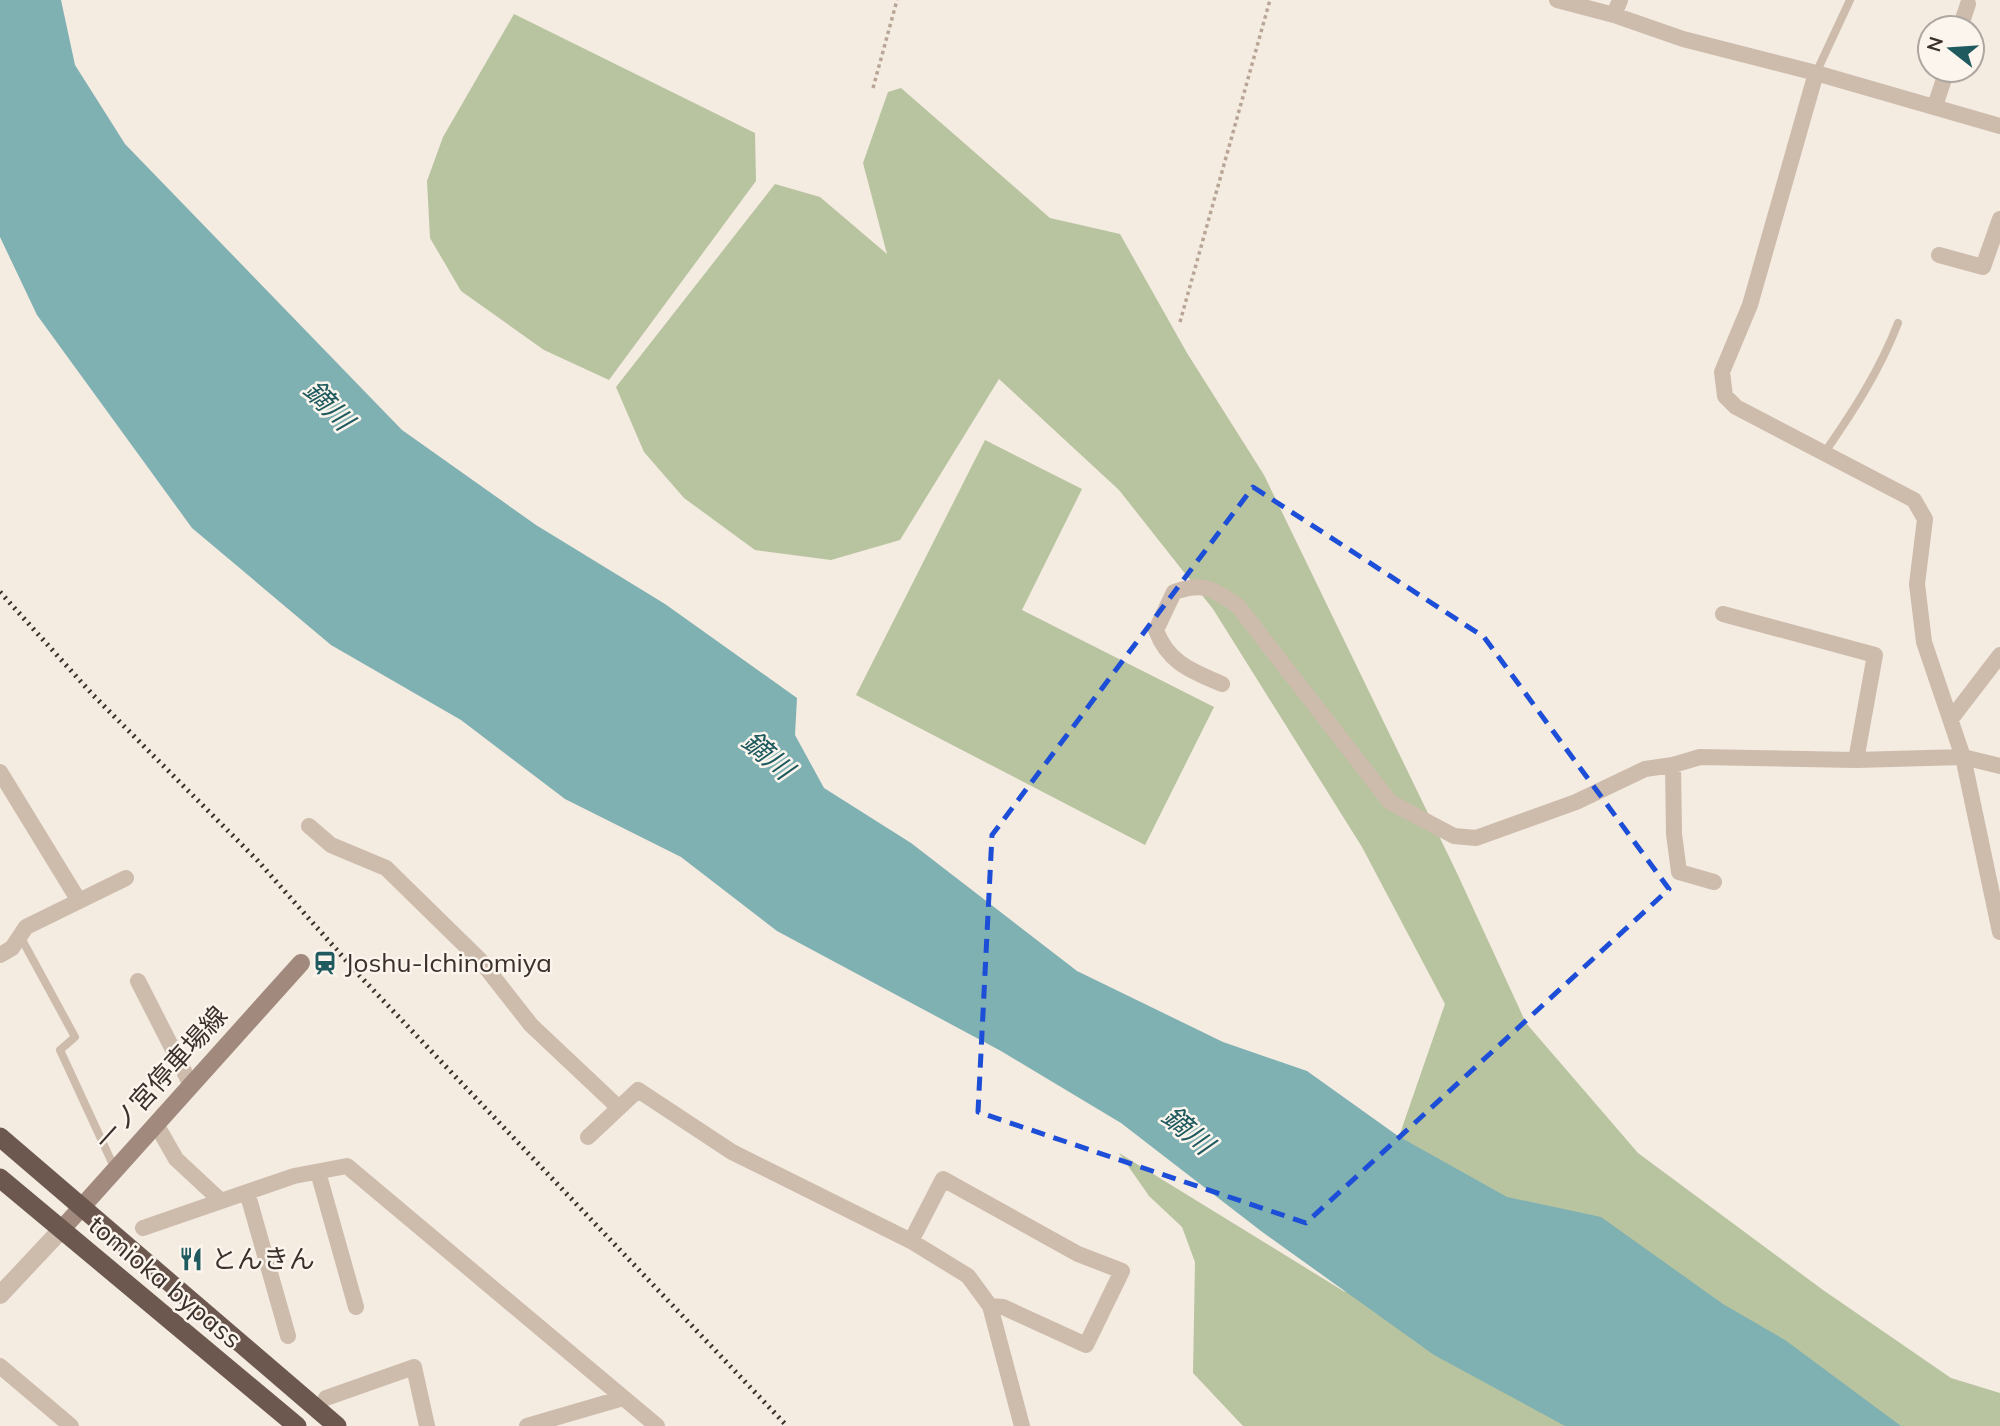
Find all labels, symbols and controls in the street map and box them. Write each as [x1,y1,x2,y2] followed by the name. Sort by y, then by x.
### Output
[1916,14,1986,84] north arrow
[1921,34,1948,54] text: N
[297,372,363,439] water label: 鏑川
[736,723,803,788] water label: 鏑川
[345,946,552,979] place label: Joshu-Ichinomiya
[311,949,339,977] station icon: Joshu-Ichinomiya
[87,999,234,1156] street label: 一ノ宮停車場線
[1156,1098,1223,1163] water label: 鏑川
[82,1208,249,1355] street label: tomioka bypass
[211,1242,315,1275] place label: とんきん
[177,1245,205,1273] restaurant icon: とんきん

